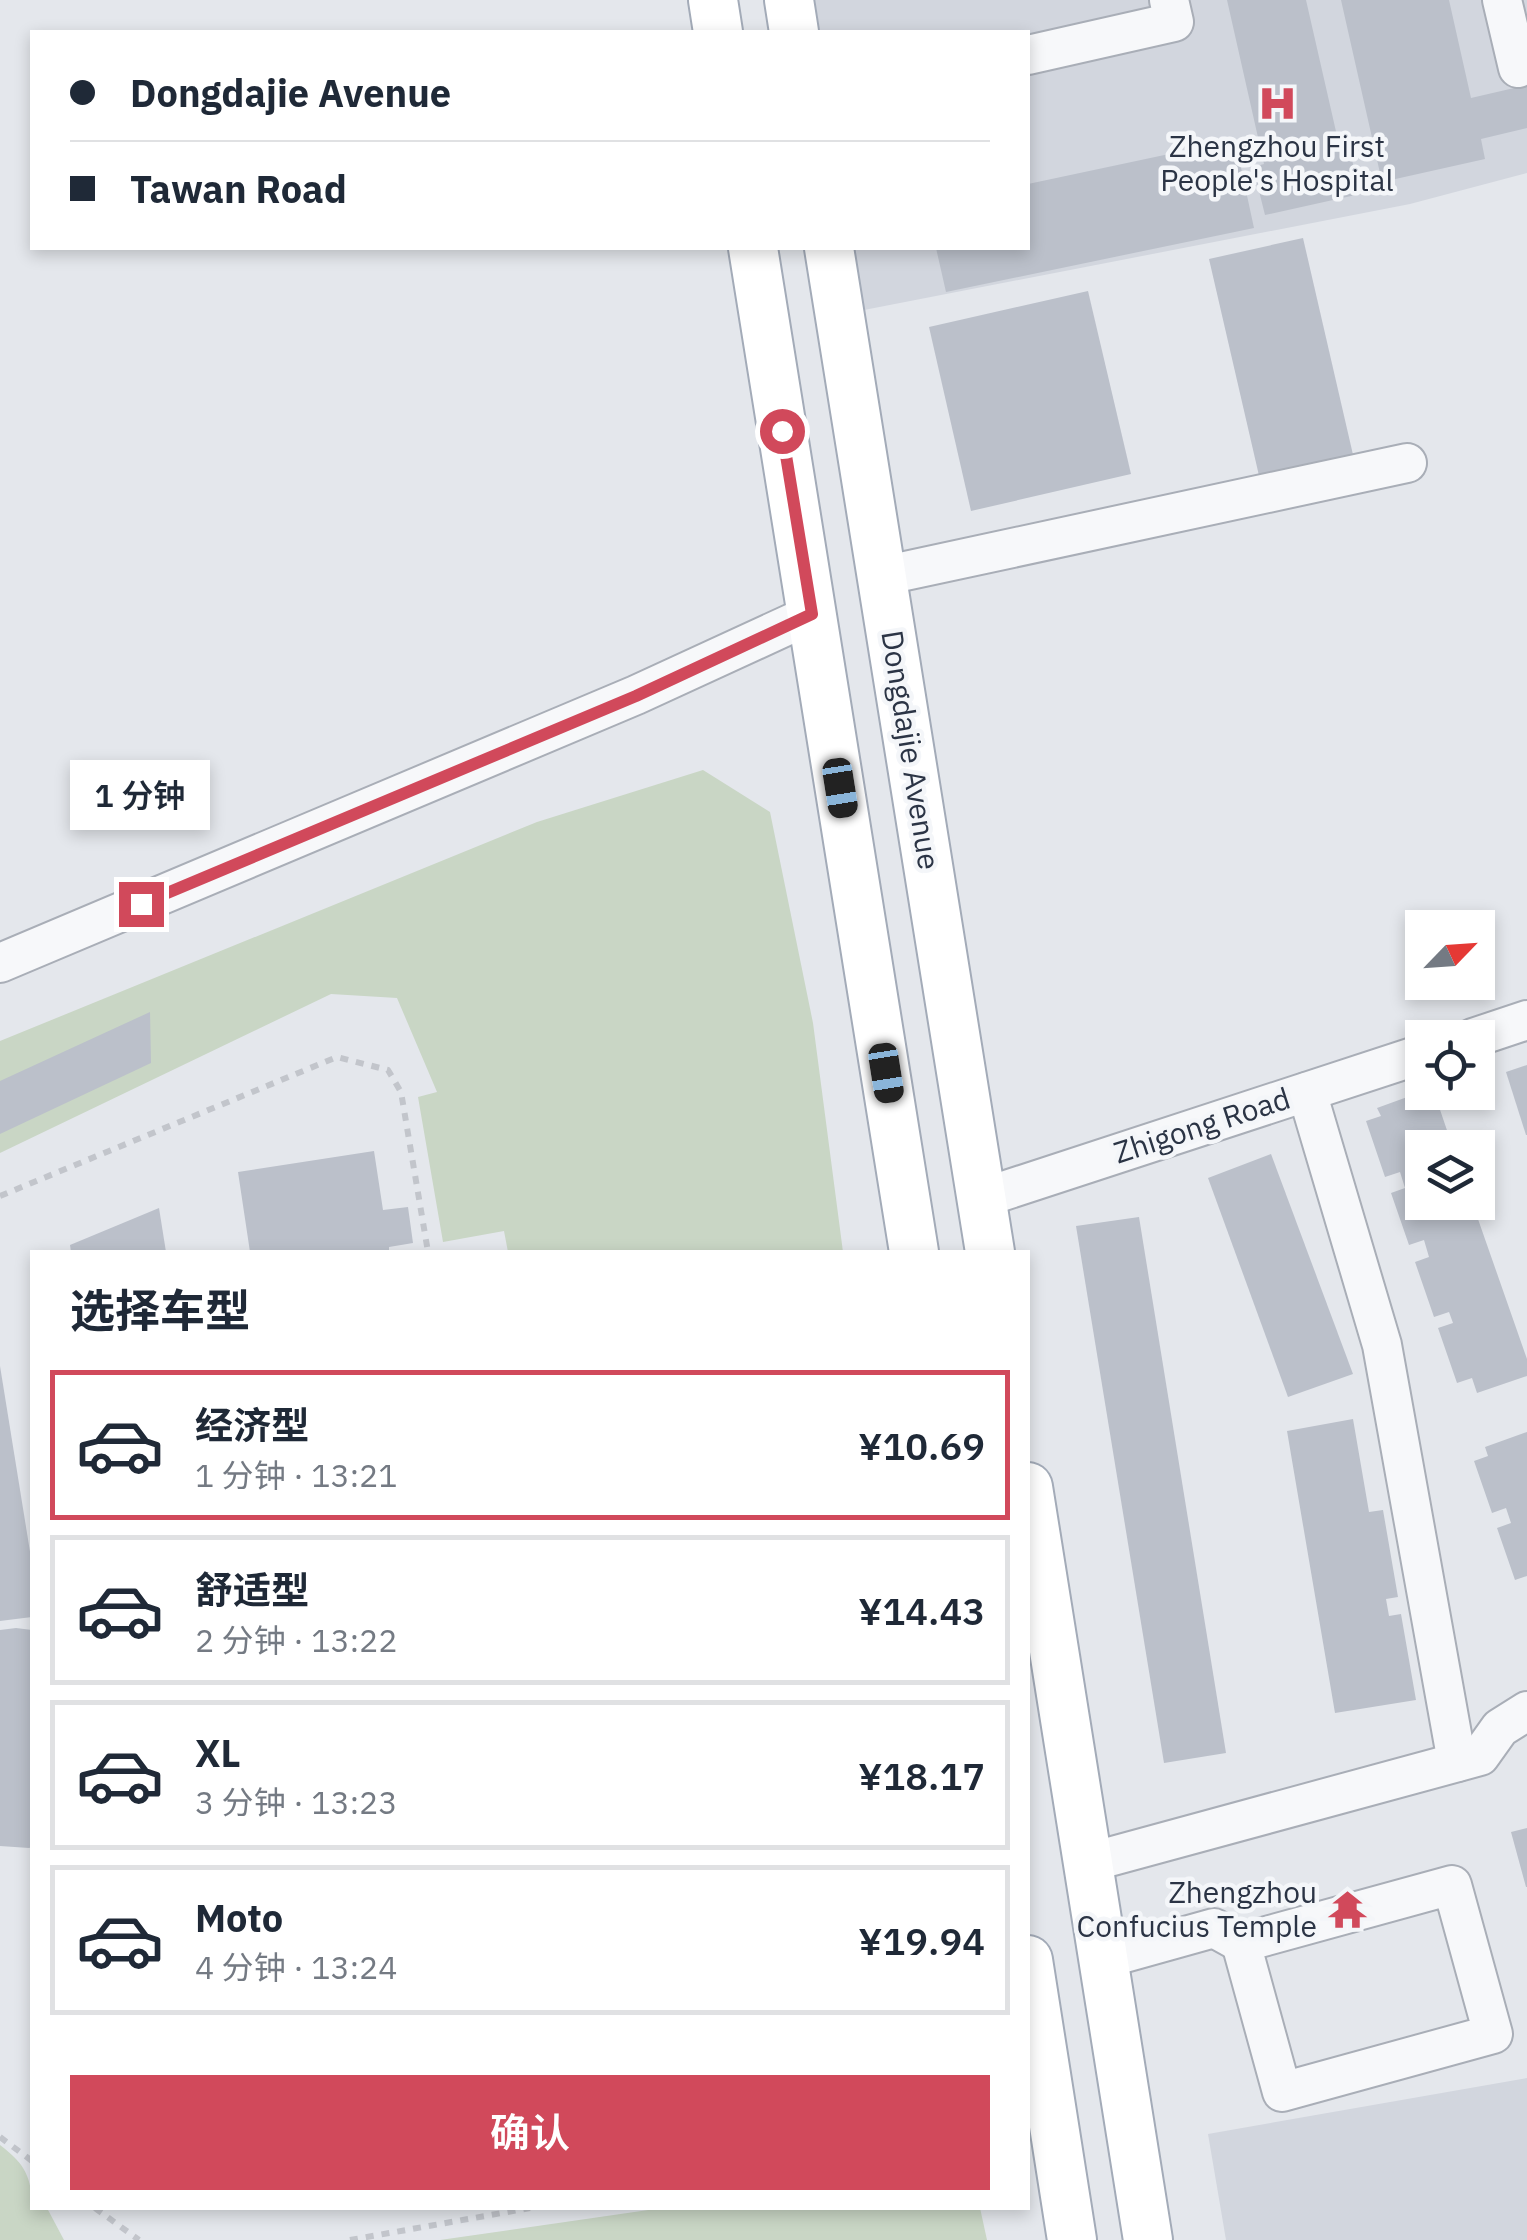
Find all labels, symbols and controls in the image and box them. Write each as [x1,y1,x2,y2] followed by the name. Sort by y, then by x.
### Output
[130,68,451,117] text: Dongdajie Avenue
[1256,82,1298,124] hospital icon: Zhengzhou First People's Hospital
[1160,126,1394,199] place label: Zhengzhou First People's Hospital
[130,164,347,213] text: Tawan Road
[760,409,805,454] route start
[873,627,950,872] street label: Dongdajie Avenue
[820,756,860,820] car
[71,759,211,829] callout: 1 分钟
[95,774,185,816] text: 1 分钟
[119,882,164,927] route end
[1405,910,1495,1000] north arrow
[1405,910,1495,1220] map controls
[1405,1020,1495,1110] button: locate
[866,1041,906,1105] car
[1108,1078,1295,1171] street label: Zhigong Road
[1405,1130,1495,1220] button: layers
[70,1281,250,1339] text: 选择车型
[75,1400,165,1490] icon: car
[195,1400,309,1449] text: 经济型
[858,1421,985,1470] text: ¥10.69
[195,1454,397,1496] text: 1 分钟 · 13:21
[75,1565,165,1655] icon: car
[195,1565,309,1614] text: 舒适型
[858,1586,985,1635] text: ¥14.43
[195,1619,397,1661] text: 2 分钟 · 13:22
[195,1728,241,1777] text: XL
[75,1730,165,1820] icon: car
[858,1751,985,1800] text: ¥18.17
[195,1781,397,1823] text: 3 分钟 · 13:23
[1077,1872,1317,1945] place label: Zhengzhou Confucius Temple
[1326,1889,1368,1931] temple icon: Zhengzhou Confucius Temple
[195,1893,283,1942] text: Moto
[75,1895,165,1985] icon: car
[858,1916,985,1965] text: ¥19.94
[195,1946,397,1988] text: 4 分钟 · 13:24
[70,2075,990,2190] button: 确认

